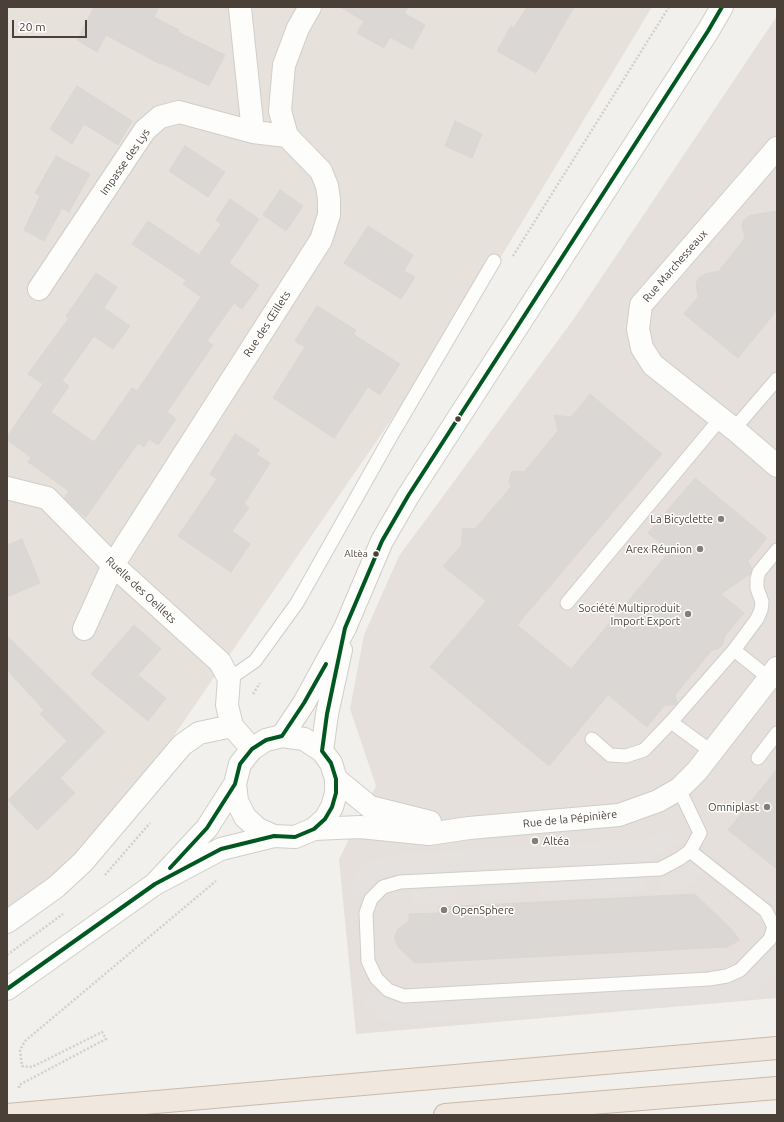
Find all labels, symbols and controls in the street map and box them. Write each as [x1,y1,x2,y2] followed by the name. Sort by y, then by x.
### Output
[14,12,89,38] scale bar
[19,20,46,33] text: 20 m
[97,126,153,198] street label: Impasse des Lys
[640,227,710,305] street label: Rue Marchesseaux
[241,289,293,359] street label: Rue des Œillets
[453,414,463,424] unlabelled marker
[650,512,713,526] place label: La Bicyclette
[716,514,726,524] marker: La Bicyclette
[626,542,692,556] place label: Arex Réunion
[695,544,705,554] marker: Arex Réunion
[344,548,368,560] place label: Altèa
[371,549,381,559] marker: Altèa
[103,554,179,626] street label: Ruelle des Oeillets
[579,601,680,627] place label: Société Multiproduit Import Export
[683,609,693,619] marker: Société Multiproduit Import Export
[708,800,759,814] place label: Omniplast
[762,802,772,812] marker: Omniplast
[522,807,618,831] street label: Rue de la Pépinière
[543,834,569,848] place label: Altéa
[530,836,540,846] marker: Altéa
[452,903,514,917] place label: OpenSphere
[439,905,449,915] marker: OpenSphere

